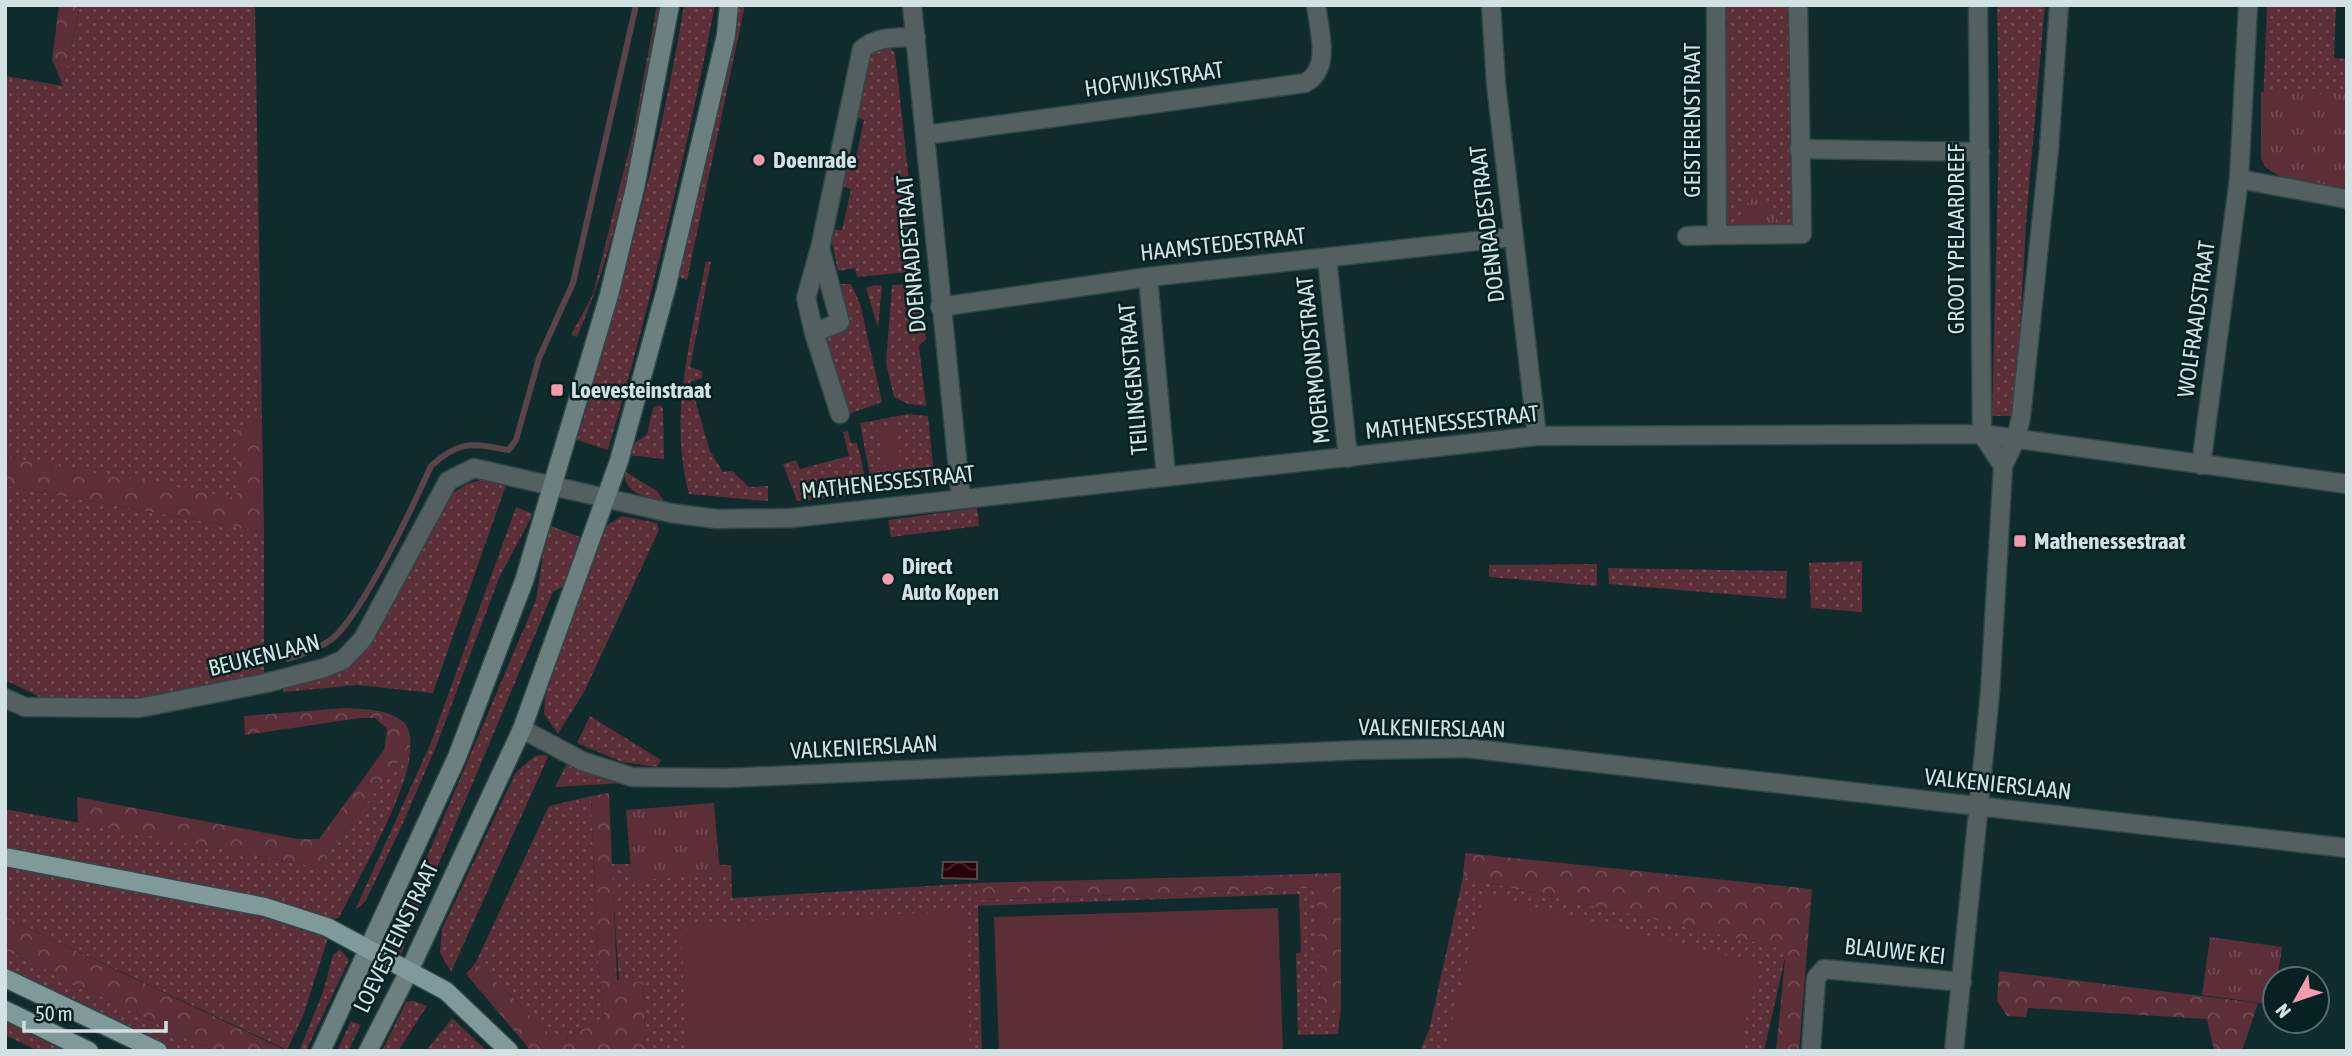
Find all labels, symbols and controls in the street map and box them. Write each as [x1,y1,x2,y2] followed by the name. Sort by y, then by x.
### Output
[1679,42,1705,198] street label: GEISTERENSTRAAT
[1083,56,1225,102] street label: HOFWIJKSTRAAT
[1943,143,1969,334] street label: GROOT YPELAARDREEF
[1464,144,1510,304] street label: DOENRADESTRAAT
[773,147,857,173] place label: Doenrade
[751,152,767,168] marker: Doenrade
[891,174,931,334] street label: DOENRADESTRAAT
[1139,222,1307,266] street label: HAAMSTEDESTRAAT
[2172,239,2220,399] street label: WOLFRAADSTRAAT
[1291,275,1335,445] street label: MOERMONDSTRAAT
[1113,302,1153,456] street label: TEILINGENSTRAAT
[571,377,711,403] place label: Loevesteinstraat
[549,382,565,398] marker: Loevesteinstraat
[1364,400,1540,444] street label: MATHENESSESTRAAT
[800,460,976,504] street label: MATHENESSESTRAAT
[2034,528,2186,554] place label: Mathenessestraat
[2012,533,2028,549] marker: Mathenessestraat
[901,553,999,605] place label: Direct Auto Kopen
[880,571,896,587] marker: Direct Auto Kopen
[206,629,322,681] street label: BEUKENLAAN
[1358,714,1506,742] street label: VALKENIERSLAAN
[790,730,938,764] street label: VALKENIERSLAAN
[1923,763,2073,805] street label: VALKENIERSLAAN
[348,857,444,1017] street label: LOEVESTEINSTRAAT
[1843,933,1947,969] street label: BLAUWE KEI
[2261,965,2331,1035] north arrow
[24,990,166,1034] scale bar
[2271,1000,2295,1022] text: N
[35,1001,73,1025] text: 50 m

